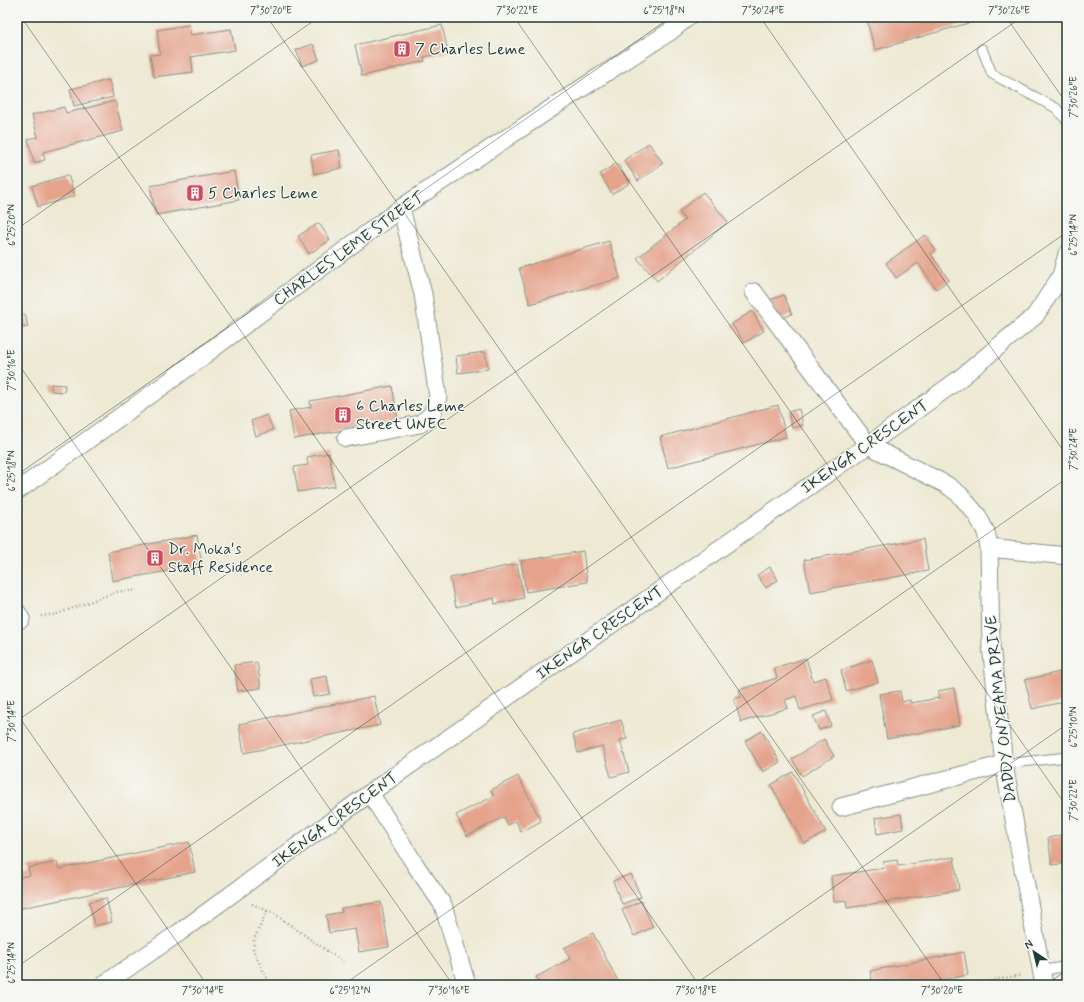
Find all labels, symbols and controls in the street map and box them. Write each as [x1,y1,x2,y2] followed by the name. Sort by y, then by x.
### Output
[250,4,292,18] text: 7°30'20"E
[496,4,538,18] text: 7°30'22"E
[643,4,685,18] text: 6°25'18"N
[742,4,784,18] text: 7°30'24"E
[988,4,1030,18] text: 7°30'26"E
[392,39,412,59] building icon: 7 Charles Leme
[415,39,525,60] place label: 7 Charles Leme
[1067,76,1081,118] text: 7°30'26"E
[185,183,205,203] building icon: 5 Charles Leme
[208,183,318,204] place label: 5 Charles Leme
[269,187,429,311] street label: CHARLES LEME STREET
[5,204,19,246] text: 6°25'20"N
[1067,214,1081,256] text: 6°25'14"N
[5,349,19,391] text: 7°30'16"E
[797,395,933,499] street label: IKENGA CRESCENT
[356,396,465,435] place label: 6 Charles Leme Street UNEC
[333,405,353,425] building icon: 6 Charles Leme Street UNEC
[1067,428,1081,470] text: 7°30'24"E
[5,450,19,492] text: 6°25'18"N
[168,539,273,578] place label: Dr. Moka's Staff Residence
[145,548,165,568] building icon: Dr. Moka's Staff Residence
[532,581,668,685] street label: IKENGA CRESCENT
[981,614,1021,804] street label: DADDY ONYEAMA DRIVE
[5,700,19,742] text: 7°30'14"E
[1067,706,1081,748] text: 6°25'10"N
[268,767,402,873] street label: IKENGA CRESCENT
[1067,779,1081,821] text: 7°30'22"E
[1014,932,1054,972] north arrow
[1022,937,1036,952] text: N
[5,942,19,984] text: 6°25'14"N
[182,984,224,998] text: 7°30'14"E
[330,984,371,998] text: 6°25'12"N
[428,984,470,998] text: 7°30'16"E
[675,984,717,998] text: 7°30'18"E
[921,984,963,998] text: 7°30'20"E

